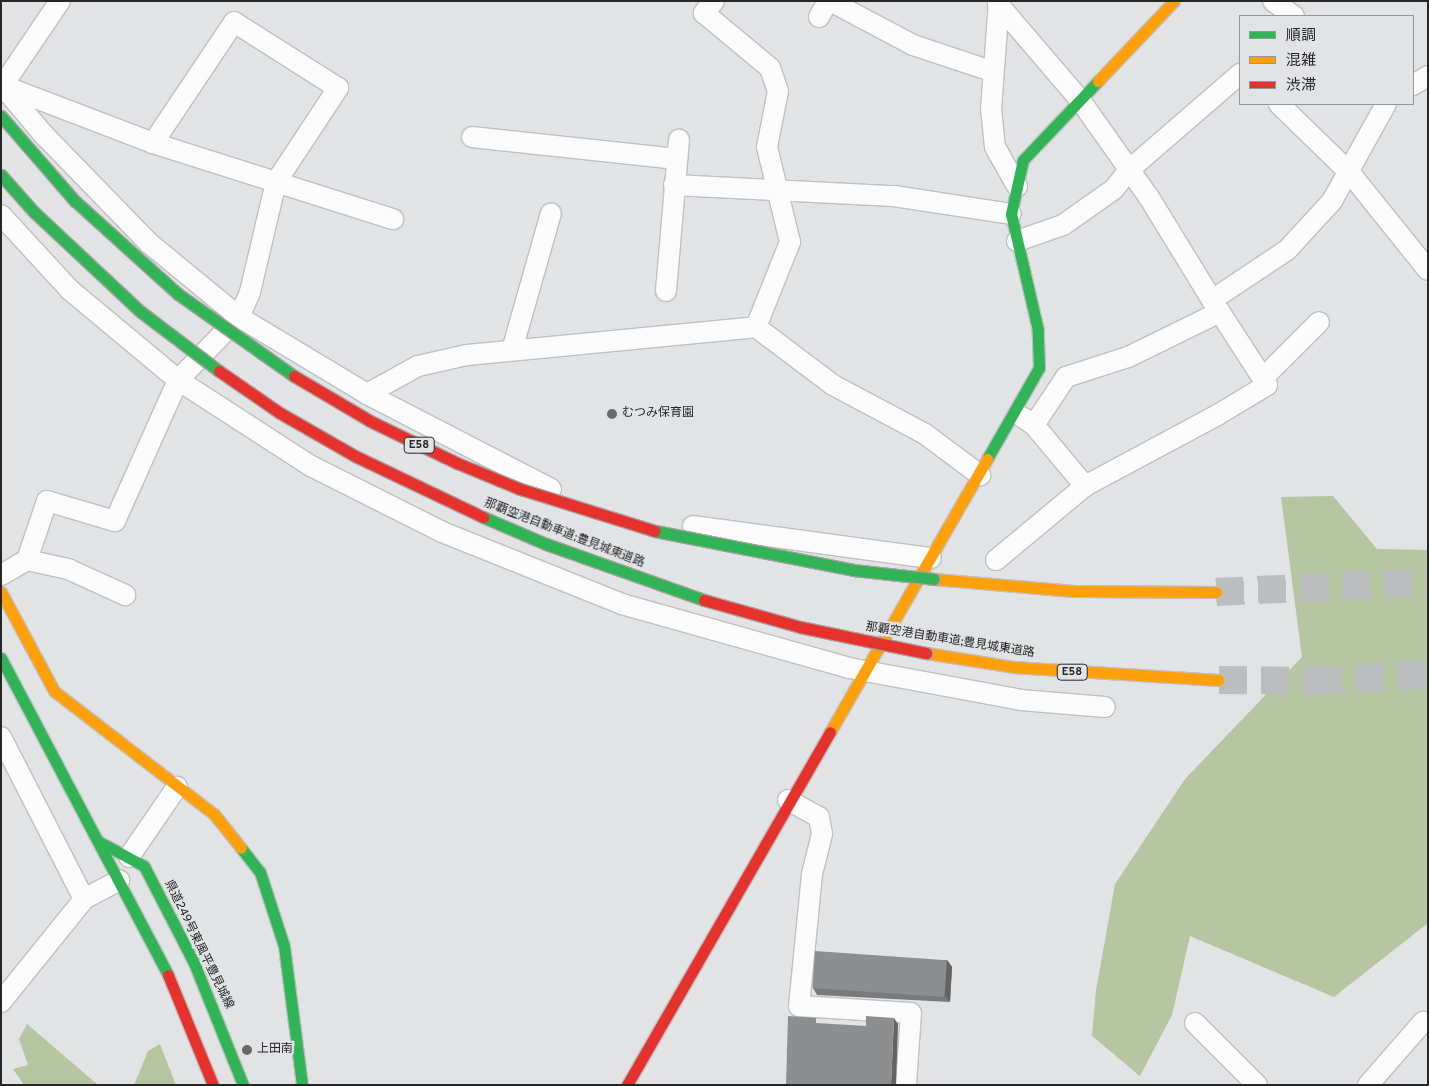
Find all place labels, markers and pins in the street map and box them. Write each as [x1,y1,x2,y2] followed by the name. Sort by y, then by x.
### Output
[622,407,694,421] place label: むつみ保育園
[606,408,618,420] marker: むつみ保育園
[257,1043,293,1057] place label: 上田南
[241,1044,253,1056] marker: 上田南

